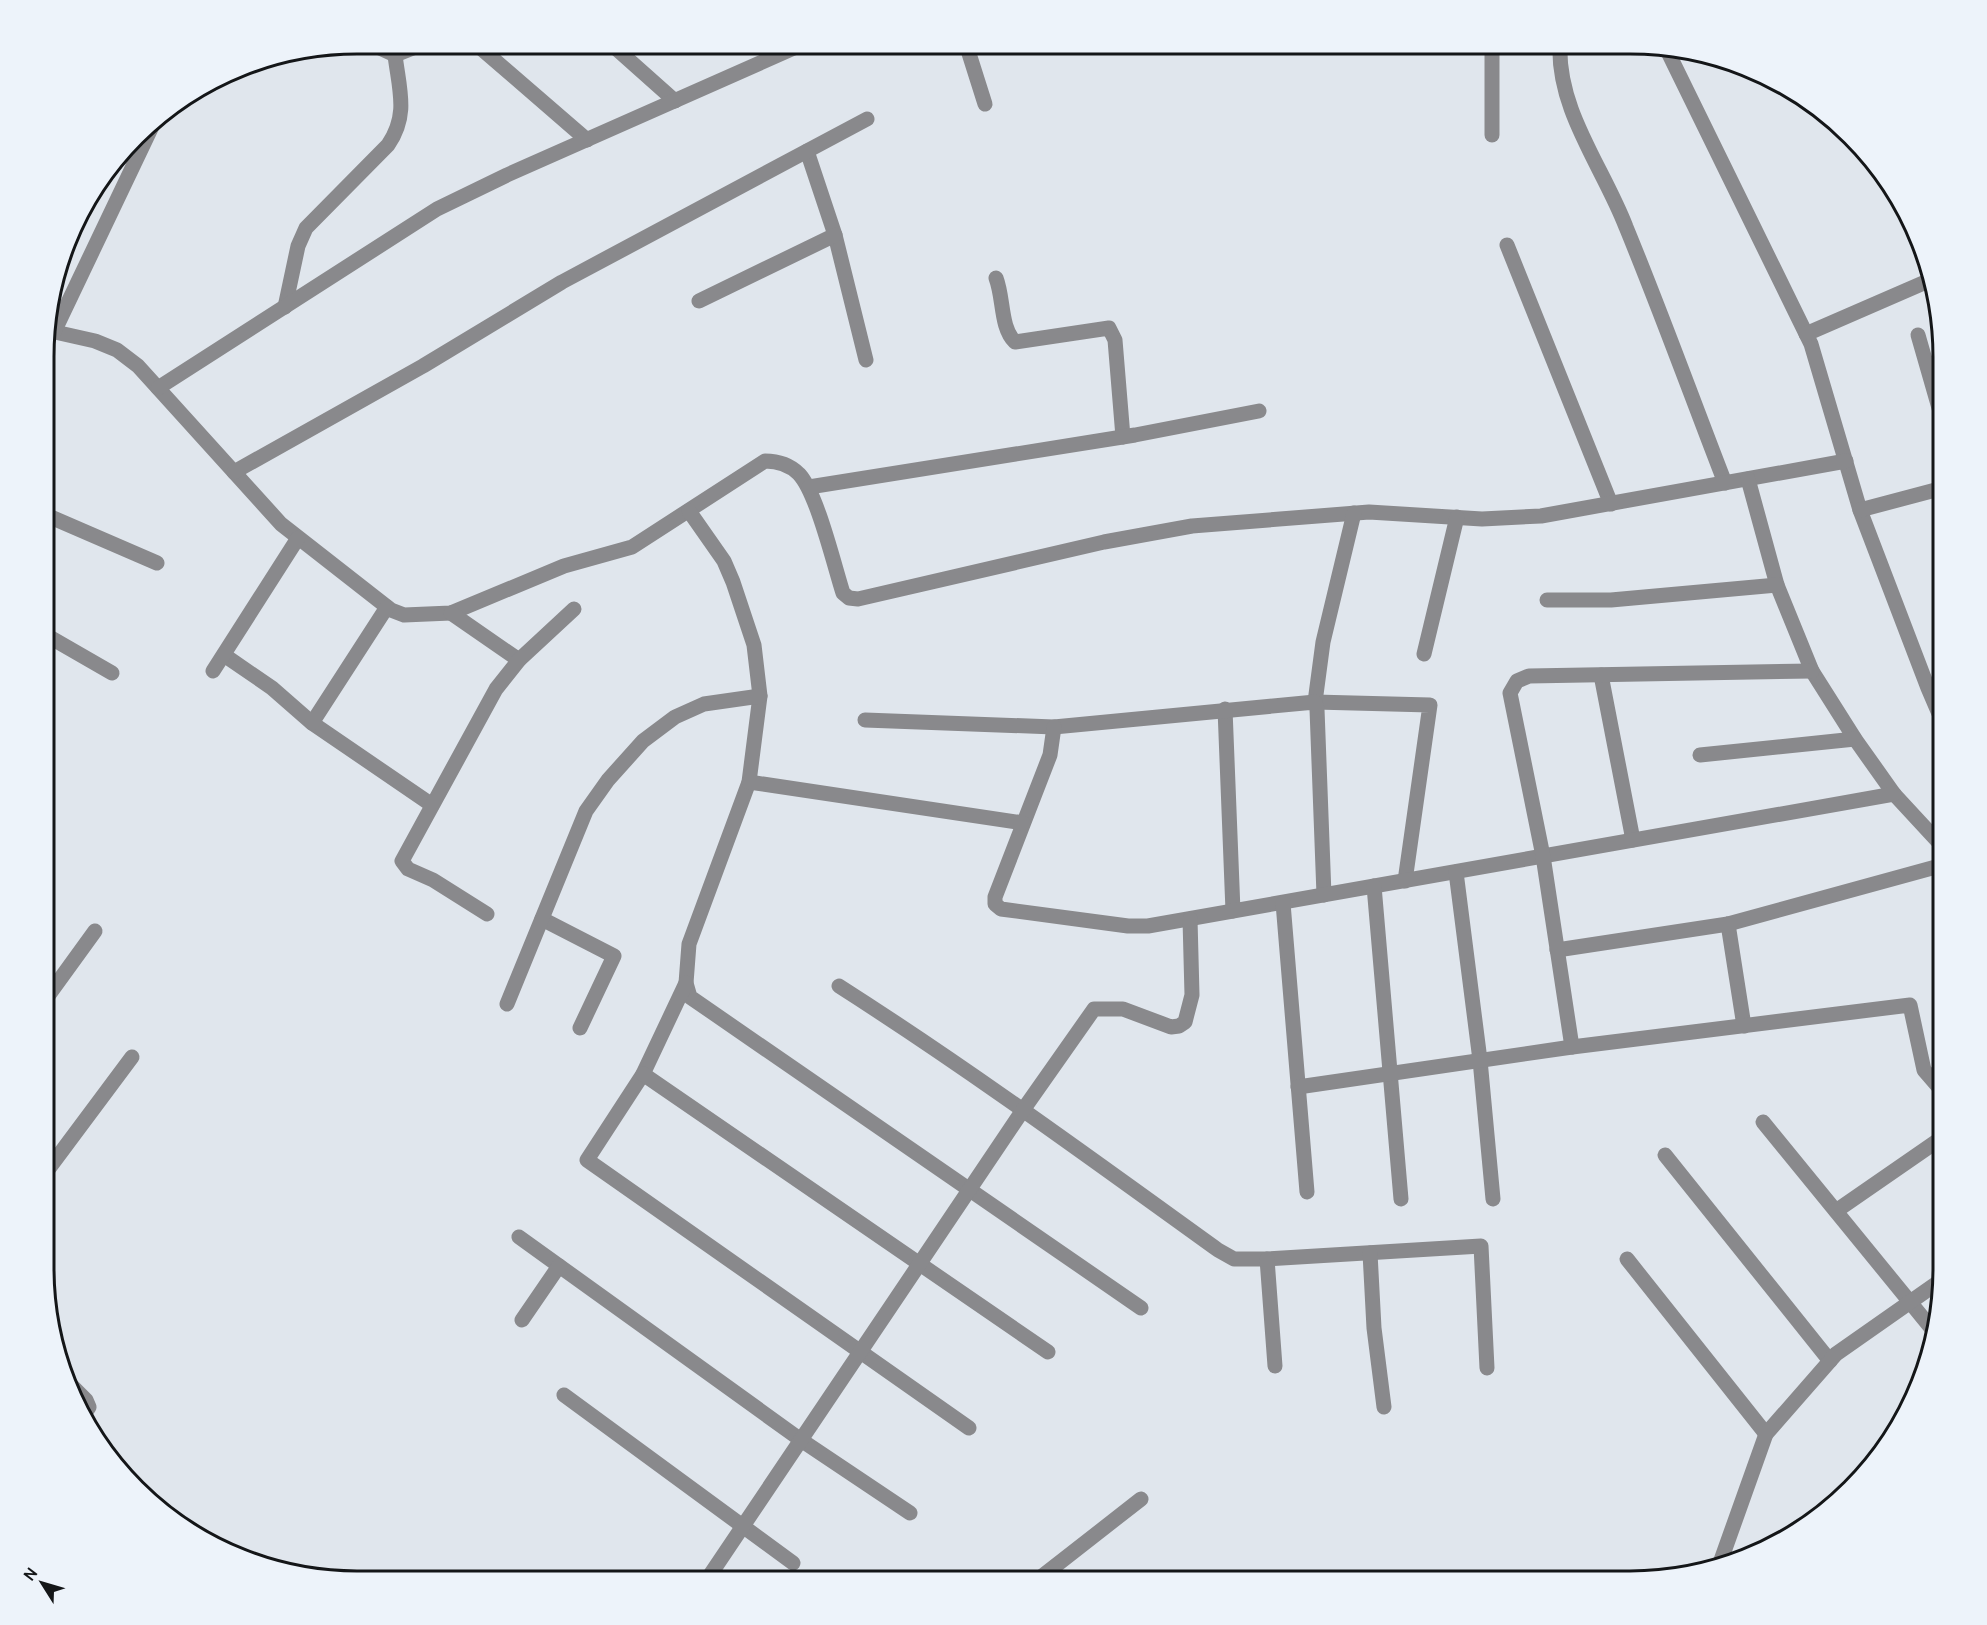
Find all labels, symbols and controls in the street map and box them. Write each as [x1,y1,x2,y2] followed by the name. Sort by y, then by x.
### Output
[12,1553,72,1613] north arrow
[19,1564,41,1585] text: N

